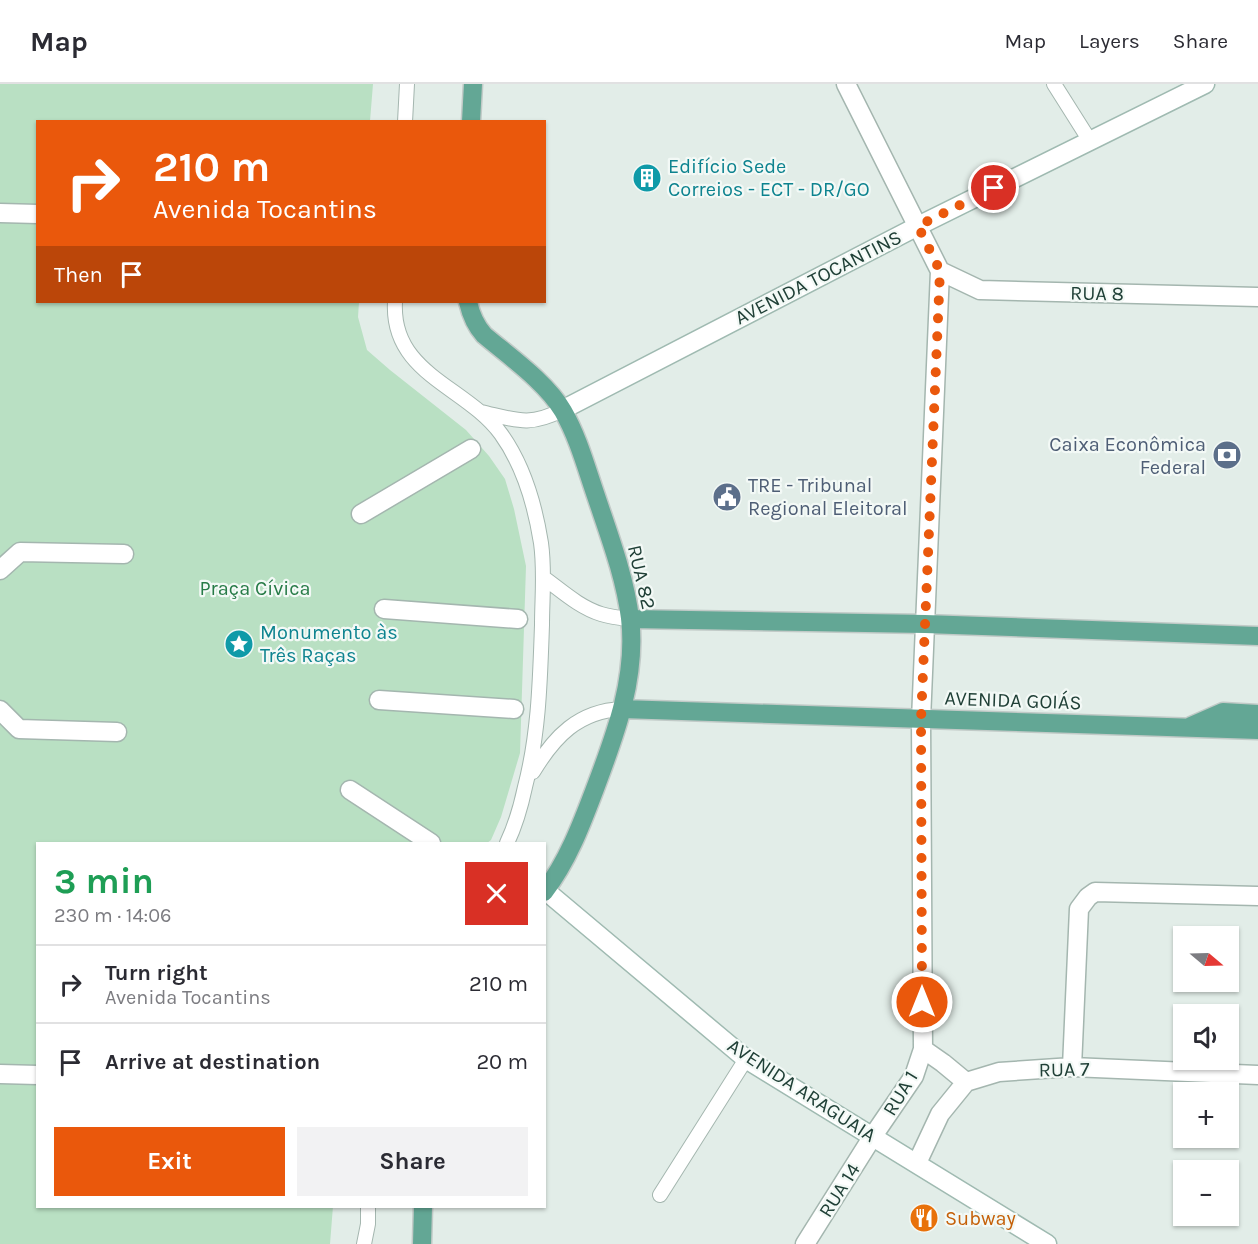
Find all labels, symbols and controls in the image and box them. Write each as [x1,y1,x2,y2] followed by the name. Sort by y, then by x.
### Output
[30,25,88,58] text: Map
[1004,29,1046,53] text: Map
[1079,29,1140,53] text: Layers
[1173,29,1228,53] text: Share
[153,142,270,192] text: 210 m
[54,144,132,222] icon: right
[668,155,870,201] place label: Edifício Sede Correios - ECT - DR/GO
[631,162,663,194] building icon: Edifício Sede Correios - ECT - DR/GO
[968,162,1019,213] pin
[977,171,1010,204] icon: arrive
[153,193,377,225] text: Avenida Tocantins
[731,225,905,329] street label: AVENIDA TOCANTINS
[115,258,148,291] icon: arrive
[54,262,103,288] text: Then
[1070,282,1124,305] street label: RUA 8
[1049,433,1206,479] place label: Caixa Econômica Federal
[1211,439,1243,471] bank icon: Caixa Econômica Federal
[748,474,908,520] place label: TRE - Tribunal Regional Eleitoral
[711,481,743,513] public building icon: TRE - Tribunal Regional Eleitoral
[623,543,660,612] street label: RUA 82
[200,577,310,600] park label: Praça Cívica
[260,621,398,667] place label: Monumento às Três Raças
[223,628,255,660] place icon: Monumento às Três Raças
[944,686,1082,714] street label: AVENIDA GOIÁS
[54,860,154,902] text: 3 min
[465,862,528,925] button: close
[54,904,172,927] text: 230 m · 14:06
[1173,926,1239,992] north arrow
[1173,926,1239,1226] map controls
[105,960,208,986] text: Turn right
[54,968,87,1001] icon: right
[890,970,954,1034] position arrow
[469,971,528,997] text: 210 m
[105,986,271,1009] text: Avenida Tocantins
[1173,1004,1239,1070] button: sound
[723,1034,880,1147] street label: AVENIDA ARAGUAIA
[54,1046,87,1079] icon: arrive
[105,1049,320,1075] text: Arrive at destination
[476,1049,528,1075] text: 20 m
[1038,1058,1090,1081] street label: RUA 7
[878,1067,923,1120] street label: RUA 1
[1173,1082,1239,1148] button: +
[54,1127,285,1196] button: Exit
[297,1127,528,1196] button: Share
[814,1159,865,1222] street label: RUA 14
[1173,1160,1239,1226] button: −
[908,1202,940,1234] restaurant icon: Subway
[945,1207,1016,1230] place label: Subway

